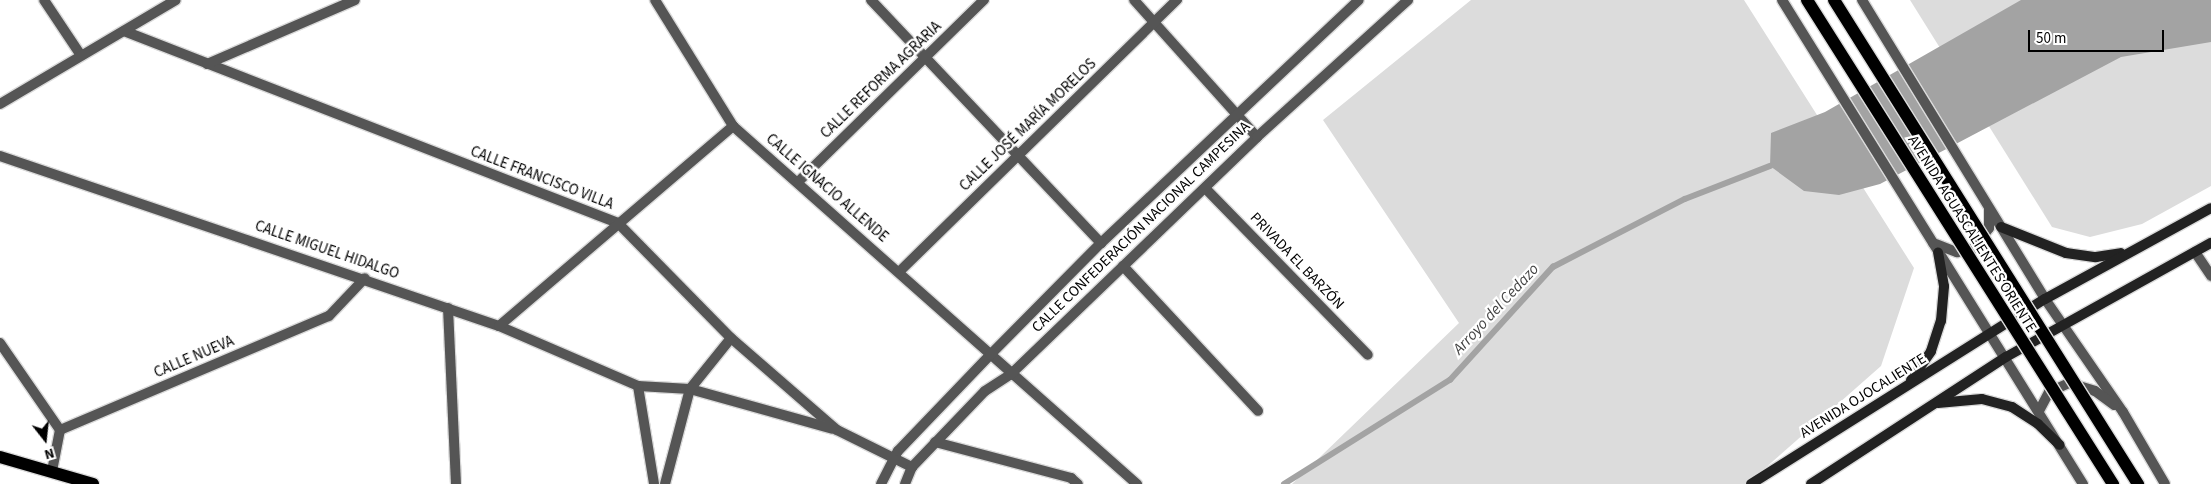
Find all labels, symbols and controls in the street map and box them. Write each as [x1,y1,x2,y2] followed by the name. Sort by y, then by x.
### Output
[817,18,945,142] street label: CALLE REFORMA AGRARIA
[2031,20,2167,52] scale bar
[2036,28,2066,49] text: 50 m
[956,55,1100,195] street label: CALLE JOSÉ MARÍA MORELOS
[1028,118,1254,336] street label: CALLE CONFEDERACIÓN NACIONAL CAMPESINA
[762,130,892,246] street label: CALLE IGNACIO ALLENDE
[1904,132,2040,336] street label: AVENIDA AGUASCALIENTES ORIENTE
[468,142,616,214] street label: CALLE FRANCISCO VILLA
[1246,209,1348,313] street label: PRIVADA EL BARZÓN
[253,217,401,283] street label: CALLE MIGUEL HIDALGO
[1449,260,1543,358] water label: Arroyo del Cedazo
[151,332,237,382] street label: CALLE NUEVA
[1797,350,1929,442] street label: AVENIDA OJOCALIENTE
[20,414,70,464] north arrow
[42,443,56,464] text: N

